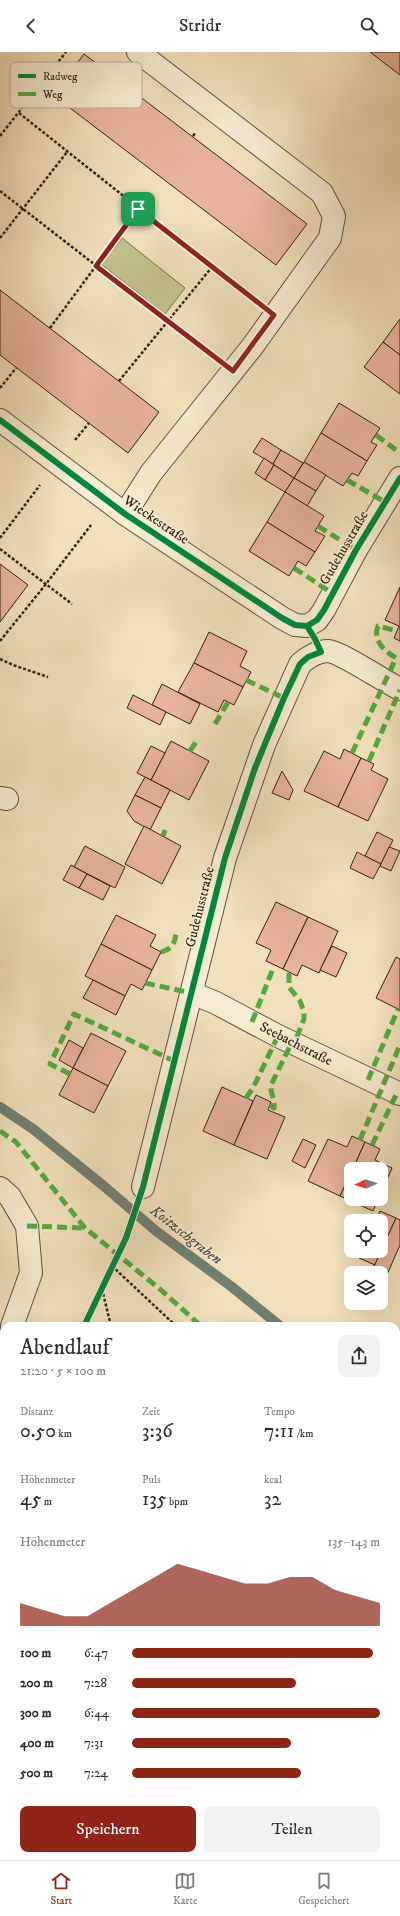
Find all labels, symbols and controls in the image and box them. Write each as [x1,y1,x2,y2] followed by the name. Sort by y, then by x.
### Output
[20,15,42,37] icon: back
[179,15,221,37] text: Stridr
[358,15,380,37] icon: search
[10,62,142,108] legend
[43,70,78,84] text: Radweg
[42,88,63,102] text: Weg
[121,192,155,226] pin
[127,198,149,220] icon: arrive
[119,491,192,549] street label: Wieckestraße
[316,508,373,588] street label: Gudehusstraße
[181,865,219,949] street label: Gudehusstraße
[257,1018,336,1070] street label: Seebachstraße
[344,1162,388,1206] north arrow
[344,1162,388,1310] map controls
[145,1200,226,1269] water label: Koitzschgraben
[344,1214,388,1258] button: locate
[344,1266,388,1310] button: layers
[20,1334,109,1361] text: Abendlauf
[338,1335,380,1377] button: share
[20,1363,106,1379] text: 21:20 · 5 × 100 m
[20,1405,53,1419] text: Distanz
[142,1405,160,1419] text: Zeit
[264,1405,295,1419] text: Tempo
[20,1419,56,1444] text: 0.50
[142,1419,173,1444] text: 3:36
[264,1419,294,1444] text: 7:11
[56,1427,72,1441] text: km
[294,1427,314,1441] text: /km
[20,1473,75,1487] text: Höhenmeter
[142,1473,161,1487] text: Puls
[264,1473,282,1487] text: kcal
[20,1487,41,1512] text: 45
[142,1487,167,1512] text: 135
[264,1487,281,1512] text: 32
[41,1495,52,1509] text: m
[167,1495,188,1509] text: bpm
[20,1534,85,1550] text: Höhenmeter
[327,1534,380,1550] text: 135–143 m
[20,1645,51,1661] text: 100 m
[84,1645,108,1661] text: 6:47
[20,1675,53,1691] text: 200 m
[84,1675,107,1691] text: 7:28
[20,1705,51,1721] text: 300 m
[84,1705,109,1721] text: 6:44
[20,1735,54,1751] text: 400 m
[84,1735,104,1751] text: 7:31
[20,1765,53,1781] text: 500 m
[84,1765,108,1781] text: 7:24
[20,1806,196,1852] button: Speichern
[204,1806,380,1852] button: Teilen
[50,1870,72,1908] tab: Start
[173,1870,198,1908] tab: Karte
[298,1870,350,1908] tab: Gespeichert

